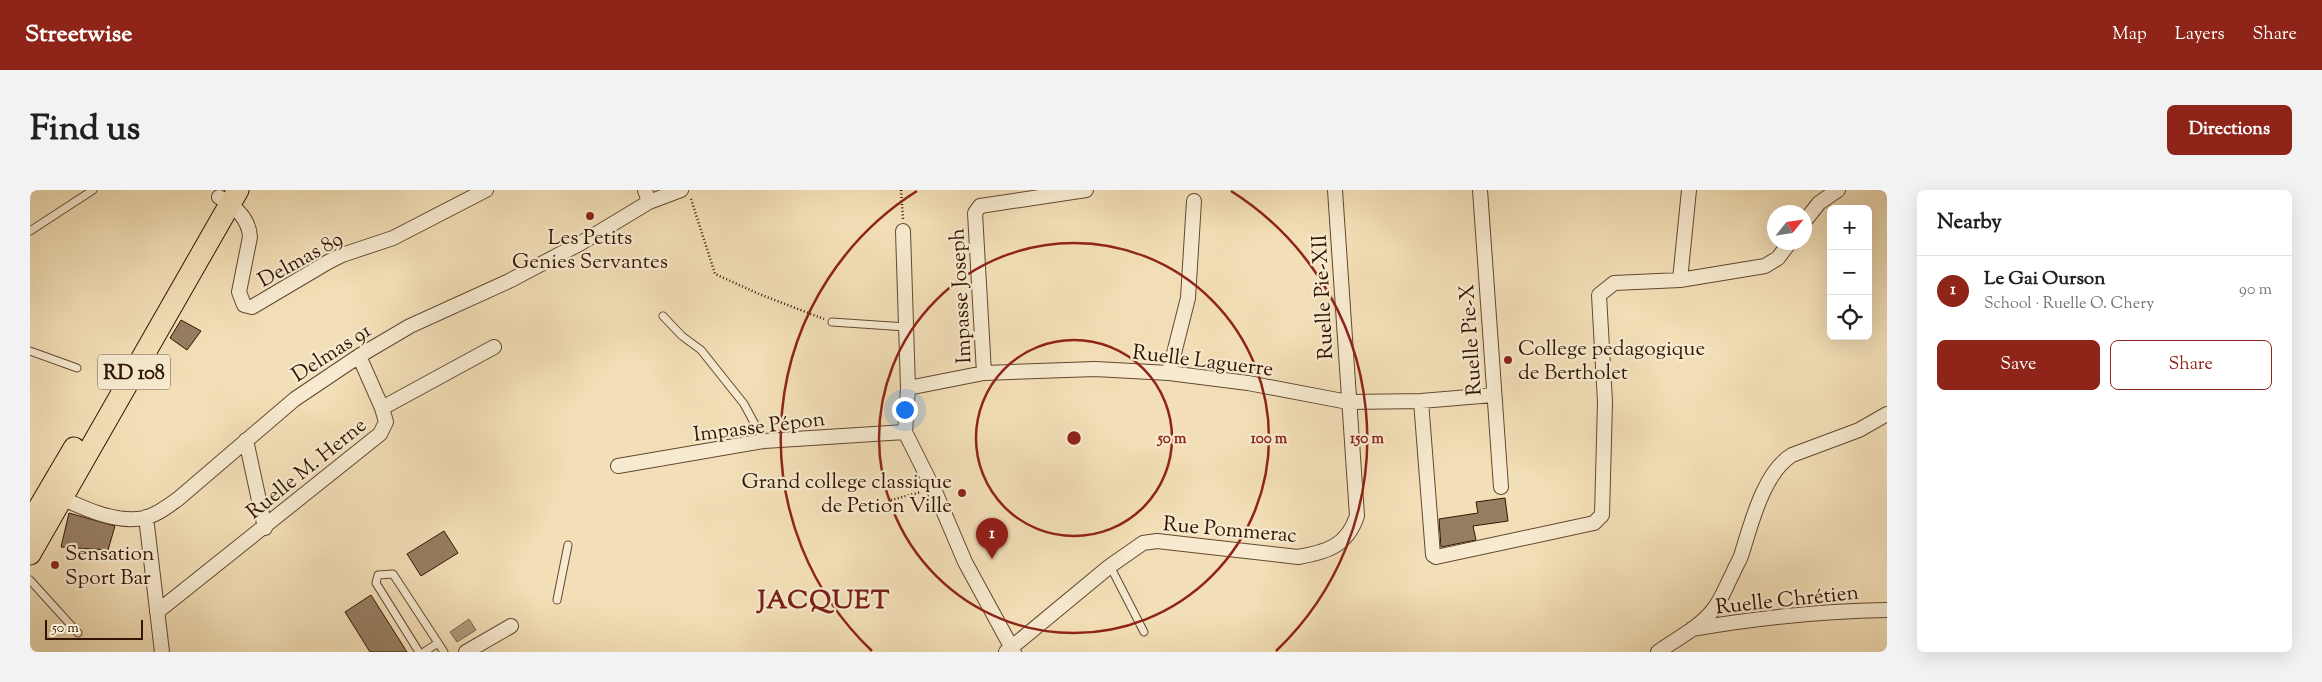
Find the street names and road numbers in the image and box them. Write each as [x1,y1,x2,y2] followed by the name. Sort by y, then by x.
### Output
[253,225,349,296] street label: Delmas 89
[943,227,981,364] street label: Impasse Joseph
[1306,233,1342,360] street label: Ruelle Pie-XII
[1453,283,1491,397] street label: Ruelle Pie-X
[286,317,378,391] street label: Delmas 91
[1131,338,1275,386] street label: Ruelle Laguerre
[98,354,170,390] road number: RD 108
[692,405,827,451] street label: Impasse Pépon
[241,412,374,528] street label: Ruelle M. Herne
[1162,510,1298,552] street label: Rue Pommerac
[1714,579,1860,623] street label: Ruelle Chrétien

